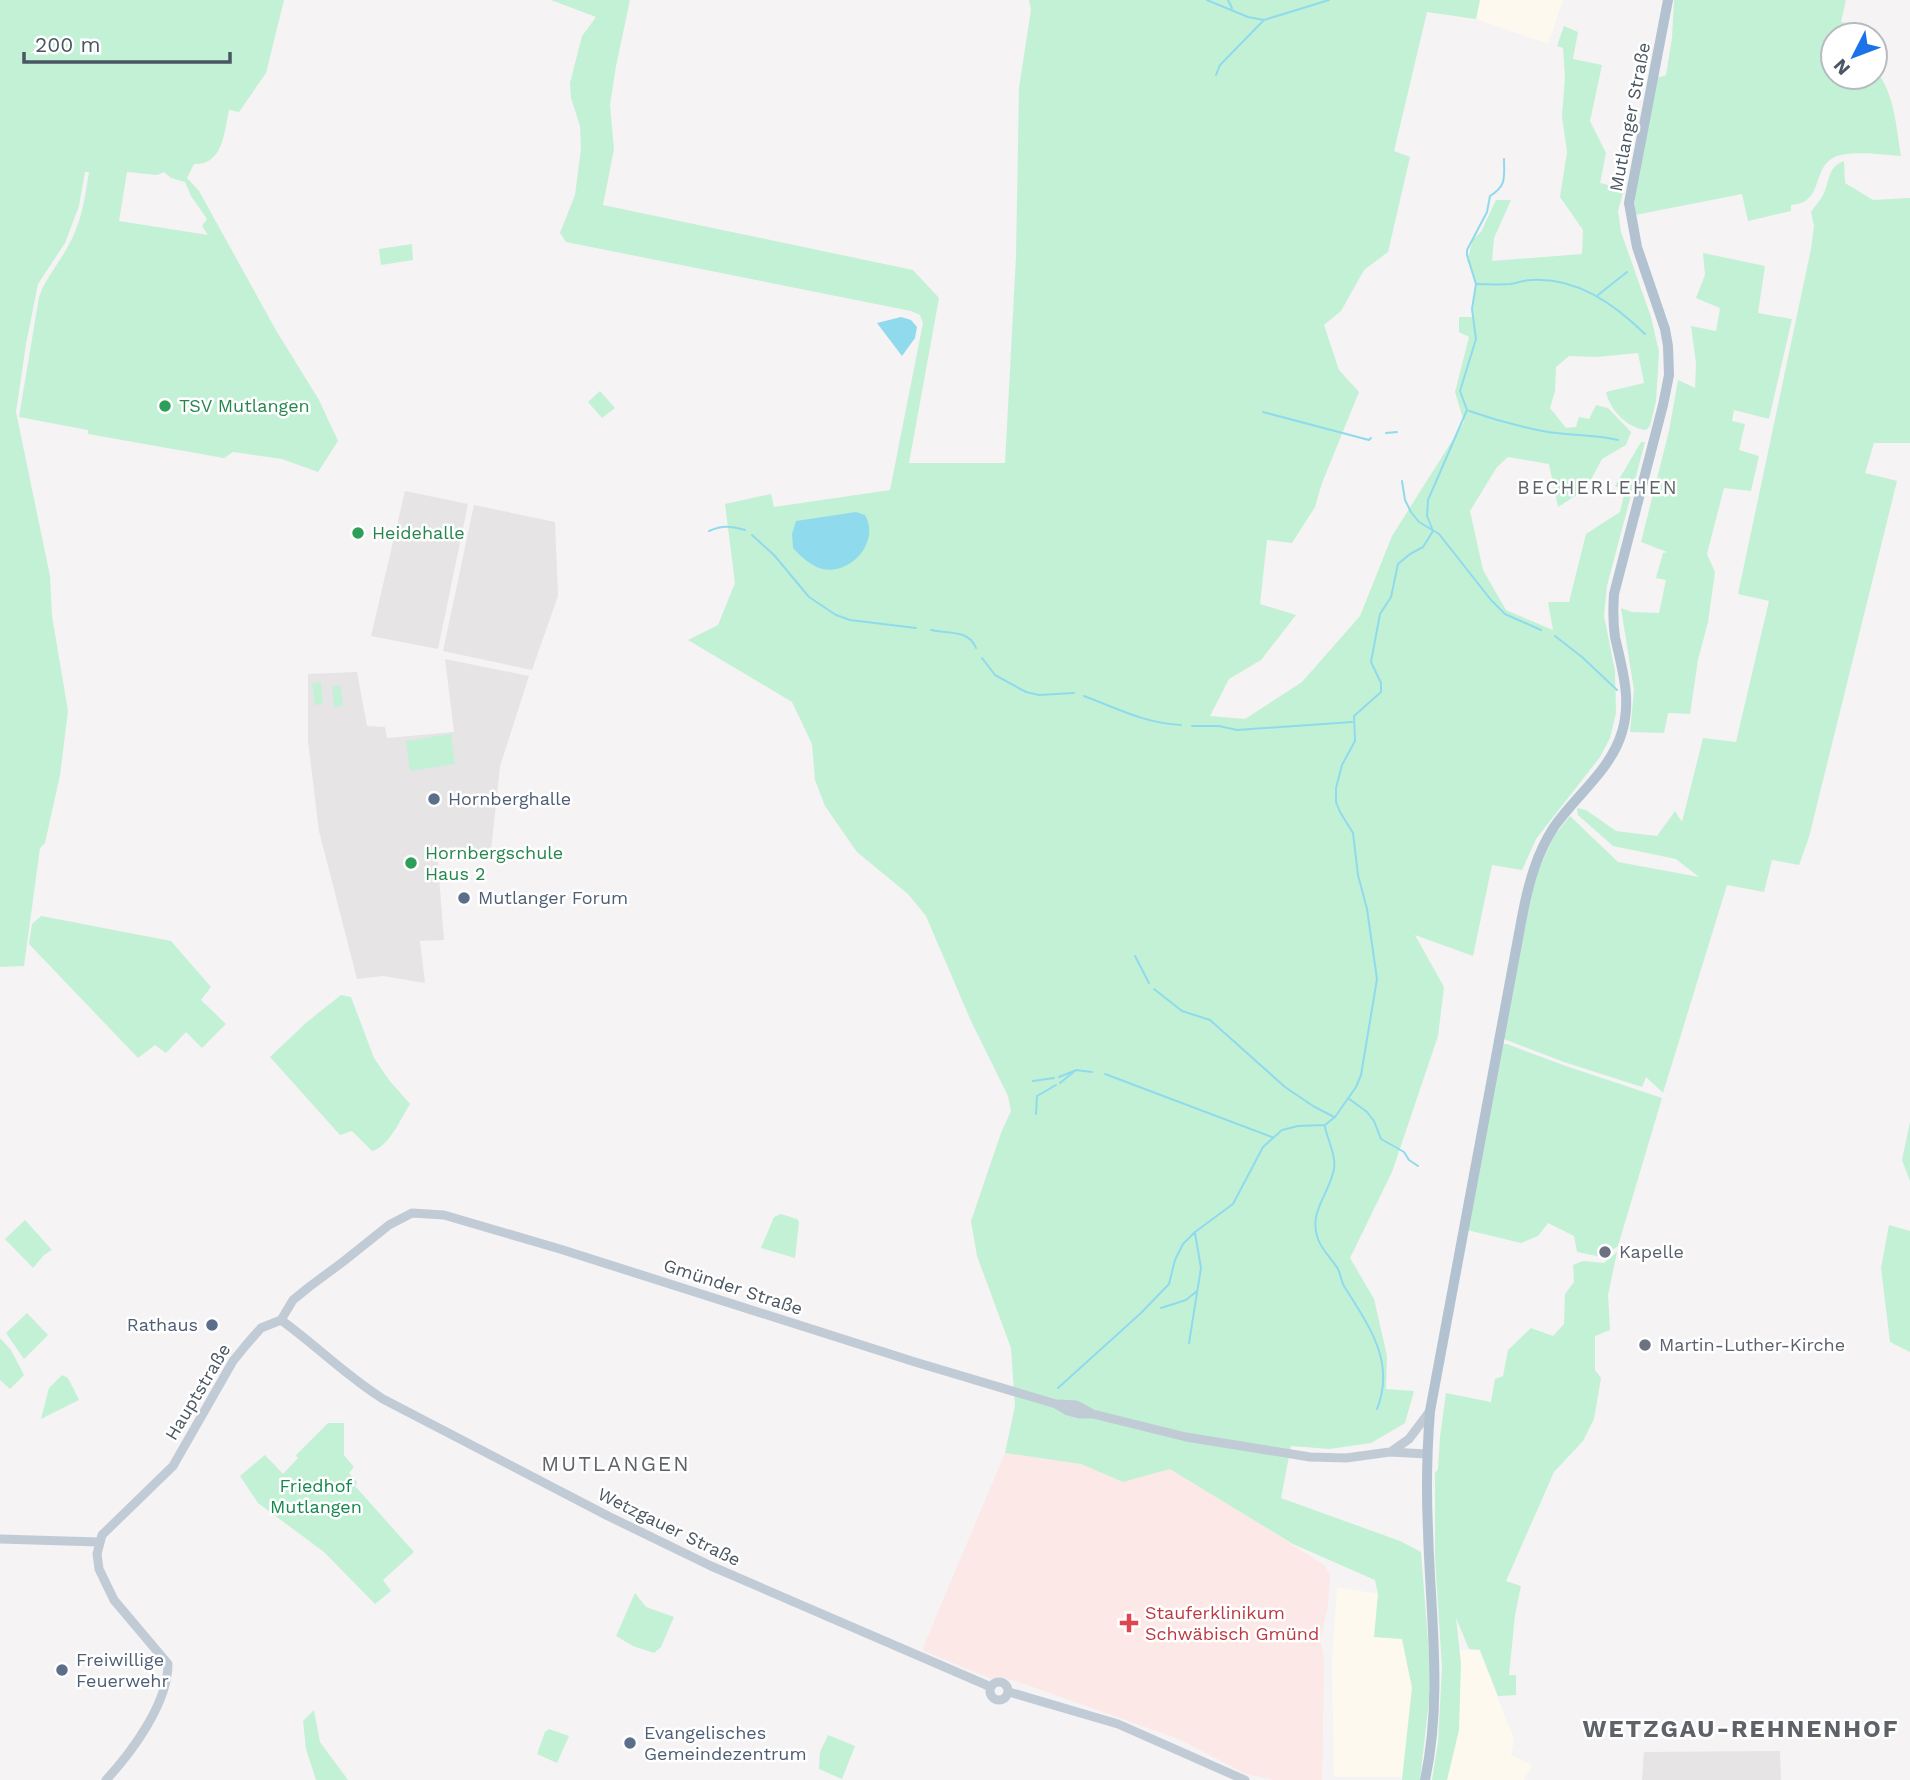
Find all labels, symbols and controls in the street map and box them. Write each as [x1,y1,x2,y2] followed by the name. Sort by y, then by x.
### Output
[24,21,231,65] scale bar
[1819,21,1889,91] north arrow
[35,32,101,57] text: 200 m
[1605,40,1654,193] street label: Mutlanger Straße
[1828,54,1855,80] text: N
[179,395,310,416] place label: TSV Mutlangen
[157,398,173,414] marker: TSV Mutlangen
[1517,476,1679,499] district label: BECHERLEHEN
[372,522,465,543] place label: Heidehalle
[350,525,366,541] marker: Heidehalle
[448,788,571,809] place label: Hornberghalle
[426,791,442,807] marker: Hornberghalle
[425,842,563,884] place label: Hornbergschule Haus 2
[403,855,419,871] marker: Hornbergschule Haus 2
[478,887,628,908] place label: Mutlanger Forum
[456,890,472,906] marker: Mutlanger Forum
[1619,1241,1684,1262] place label: Kapelle
[1597,1244,1613,1260] marker: Kapelle
[661,1254,805,1319] street label: Gmünder Straße
[127,1314,198,1335] place label: Rathaus
[204,1317,220,1333] marker: Rathaus
[1659,1334,1845,1355] place label: Martin-Luther-Kirche
[1637,1337,1653,1353] marker: Martin-Luther-Kirche
[161,1340,235,1444] street label: Hauptstraße
[541,1451,691,1476] district label: MUTLANGEN
[270,1475,362,1517] park label: Friedhof Mutlangen
[594,1483,744,1570] street label: Wetzgauer Straße
[1145,1602,1319,1644] place label: Stauferklinikum Schwäbisch Gmünd
[1119,1613,1139,1633] marker: Stauferklinikum Schwäbisch Gmünd
[76,1649,169,1691] place label: Freiwillige Feuerwehr
[54,1662,70,1678] marker: Freiwillige Feuerwehr
[1583,1715,1899,1743] district label: WETZGAU-REHNENHOF
[644,1722,807,1764] place label: Evangelisches Gemeindezentrum
[622,1735,638,1751] marker: Evangelisches Gemeindezentrum

